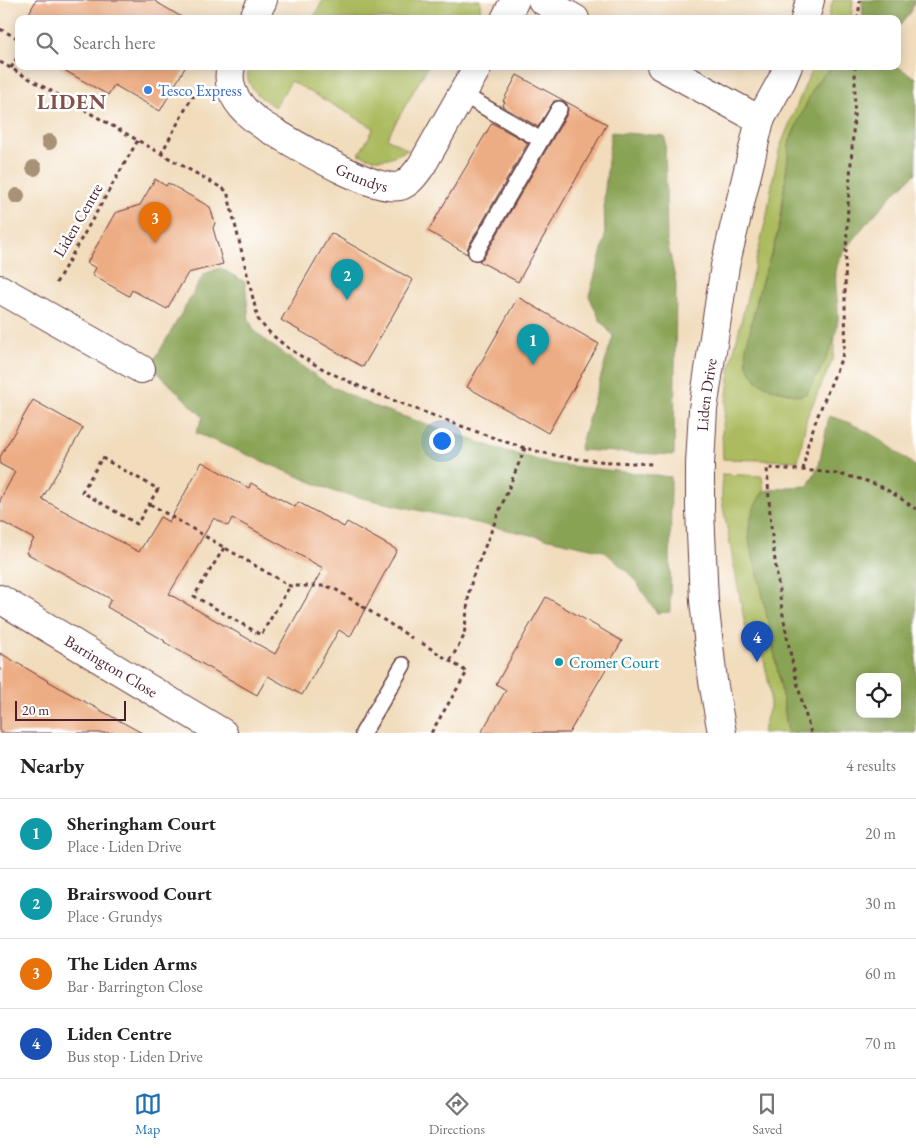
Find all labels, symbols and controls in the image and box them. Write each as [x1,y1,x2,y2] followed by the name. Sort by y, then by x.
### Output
[15,15,901,70] search box
[33,29,61,57] icon: search
[73,30,155,55] text: Search here
[158,80,242,101] place label: Tesco Express
[142,84,154,96] marker: Tesco Express
[37,88,107,115] district label: LIDEN
[332,158,389,196] street label: Grundys
[48,179,108,261] street label: Liden Centre
[139,202,171,243] pin: 3
[331,259,363,300] pin: 2
[517,324,549,365] pin: 1
[691,357,721,432] street label: Liden Drive
[429,428,455,454] your location
[741,621,773,662] pin: 4
[61,630,162,702] street label: Barrington Close
[569,652,659,673] place label: Cromer Court
[553,656,565,668] marker: Cromer Court
[856,673,901,718] map controls
[856,673,901,718] button: locate
[15,698,126,721] scale bar
[22,701,49,719] text: 20 m
[20,752,84,779] text: Nearby
[846,755,896,776] text: 4 results
[67,811,216,836] text: Sheringham Court
[32,823,40,844] text: 1
[865,823,896,844] text: 20 m
[67,836,182,857] text: Place · Liden Drive
[67,881,212,906] text: Brairswood Court
[32,893,40,914] text: 2
[865,893,896,914] text: 30 m
[67,906,162,927] text: Place · Grundys
[67,951,197,976] text: The Liden Arms
[32,963,40,984] text: 3
[865,963,896,984] text: 60 m
[67,976,203,997] text: Bar · Barrington Close
[67,1021,172,1046] text: Liden Centre
[32,1033,40,1054] text: 4
[865,1033,896,1054] text: 70 m
[67,1046,203,1067] text: Bus stop · Liden Drive
[134,1090,162,1138] tab: Map
[429,1090,485,1138] tab: Directions
[752,1090,782,1138] tab: Saved

